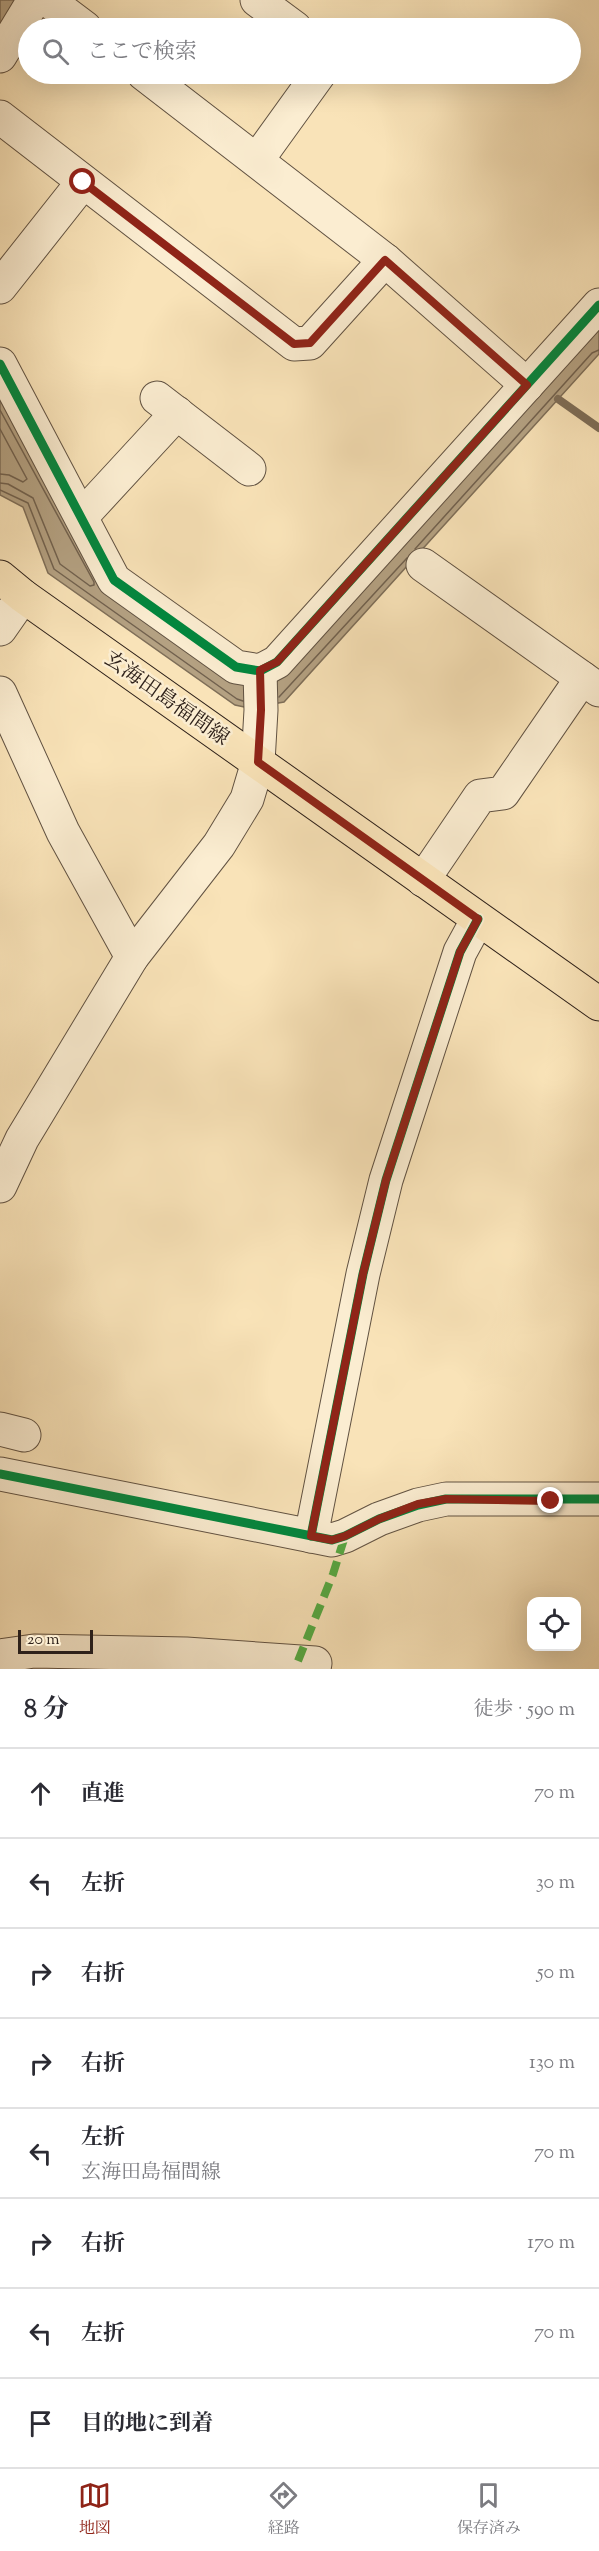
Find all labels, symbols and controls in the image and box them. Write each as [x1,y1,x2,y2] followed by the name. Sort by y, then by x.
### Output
[18,18,581,84] search box
[39,35,72,68] icon: search
[87,37,197,69] text: ここで検索
[69,168,95,194] route start
[97,645,235,754] street label: 玄海田島福間線
[537,1487,563,1513] route end
[527,1597,581,1651] map controls
[527,1597,581,1651] button: locate
[18,1627,93,1654] scale bar
[27,1629,60,1652] text: 20 m
[24,1692,69,1729] text: 8 分
[474,1696,575,1725] text: 徒歩 · 590 m
[24,1777,57,1810] icon: ahead
[81,1779,125,1811] text: 直進
[534,1779,575,1808] text: 70 m
[24,1867,57,1900] icon: left
[81,1869,125,1901] text: 左折
[536,1869,575,1898] text: 30 m
[24,1957,57,1990] icon: right
[81,1959,125,1991] text: 右折
[537,1959,575,1988] text: 50 m
[24,2047,57,2080] icon: right
[81,2049,125,2081] text: 右折
[529,2049,575,2078] text: 130 m
[81,2123,125,2155] text: 左折
[24,2137,57,2170] icon: left
[534,2139,575,2168] text: 70 m
[81,2159,221,2188] text: 玄海田島福間線
[24,2227,57,2260] icon: right
[81,2229,125,2261] text: 右折
[527,2229,575,2258] text: 170 m
[24,2317,57,2350] icon: left
[81,2319,125,2351] text: 左折
[534,2319,575,2348] text: 70 m
[24,2407,57,2440] icon: arrive
[81,2409,213,2441] text: 目的地に到着
[78,2479,111,2541] tab: 地図
[267,2479,300,2541] tab: 経路
[457,2479,521,2541] tab: 保存済み

